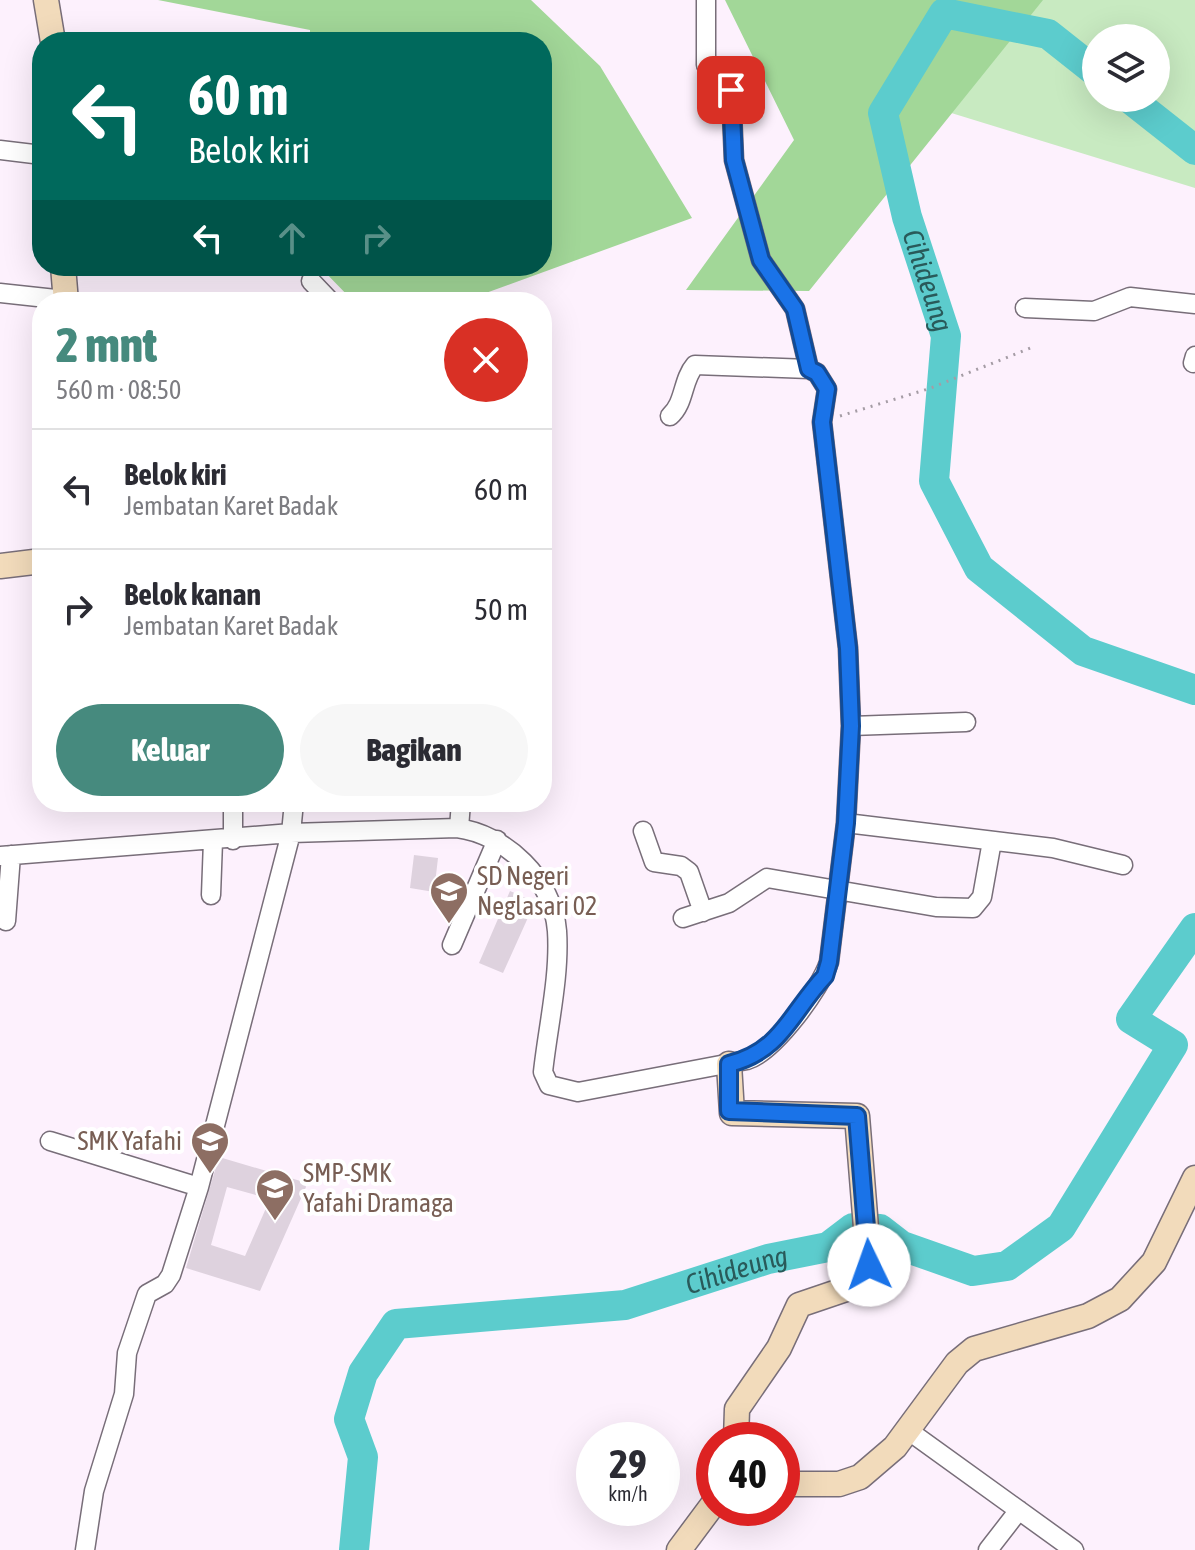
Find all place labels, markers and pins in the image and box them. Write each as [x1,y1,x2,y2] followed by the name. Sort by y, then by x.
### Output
[697,56,765,124] pin
[477,861,597,921] place label: SD Negeri Neglasari 02
[428,870,470,925] school or university icon: SD Negeri Neglasari 02
[189,1120,231,1175] school or university icon: SMK Yafahi
[77,1126,182,1156] place label: SMK Yafahi
[303,1158,454,1218] place label: SMP-SMK Yafahi Dramaga
[254,1167,296,1222] school or university icon: SMP-SMK Yafahi Dramaga

